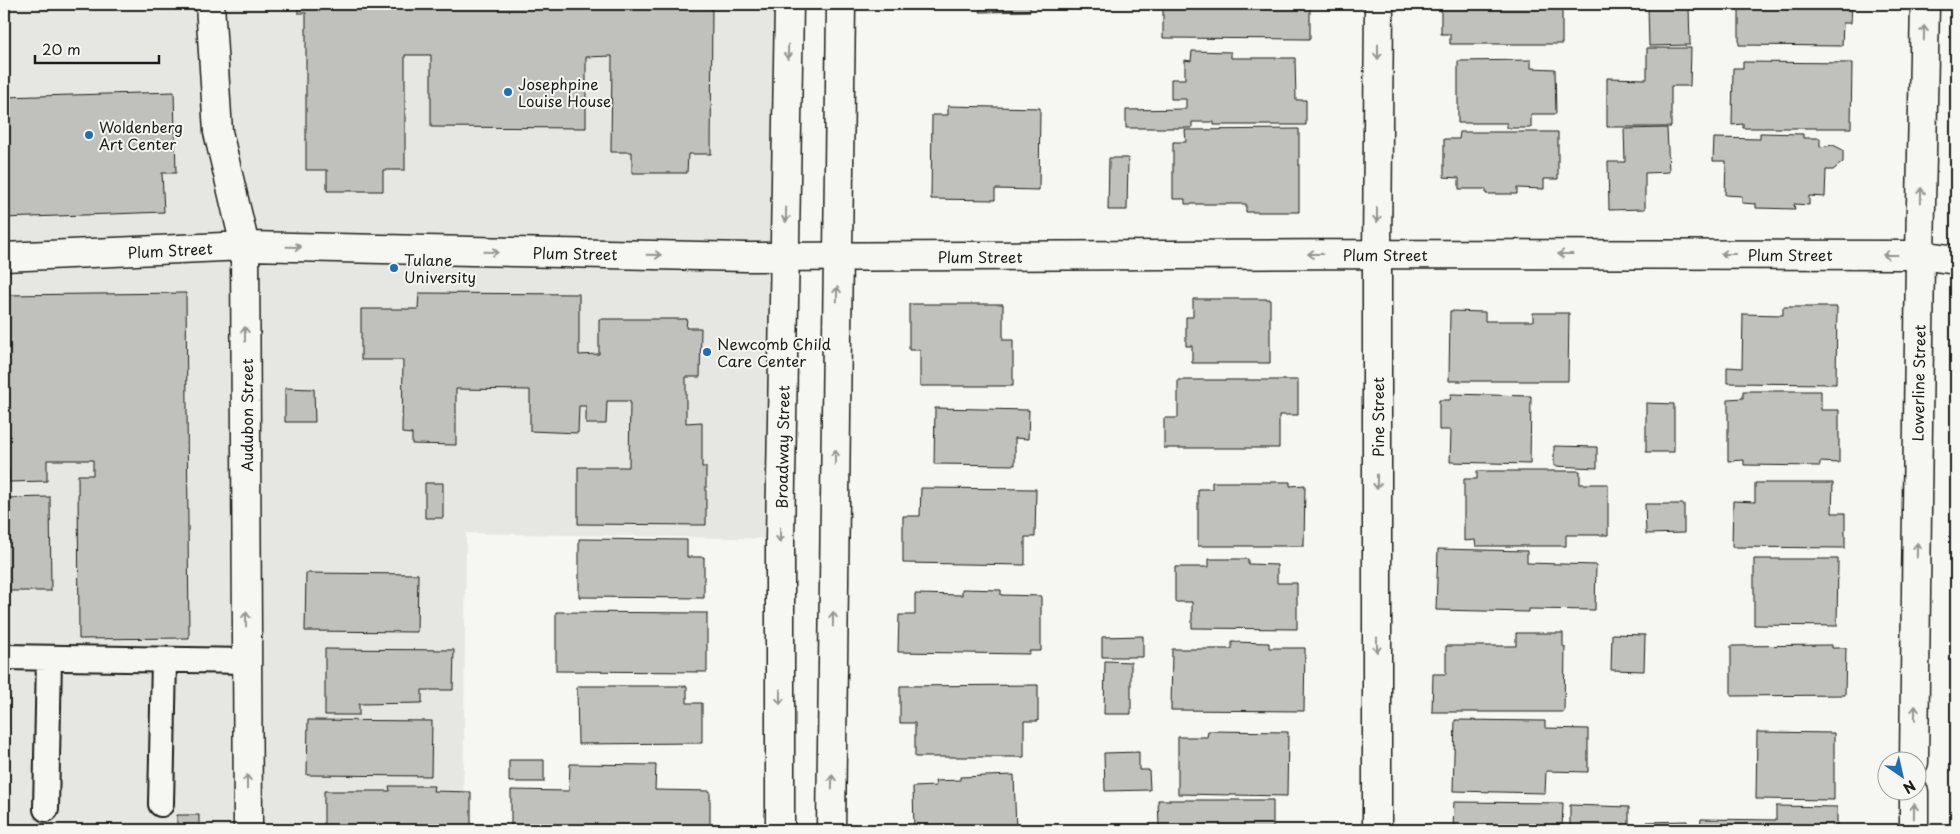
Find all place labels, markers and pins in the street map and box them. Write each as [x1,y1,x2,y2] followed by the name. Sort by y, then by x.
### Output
[518,72,611,112] place label: Josephpine Louise House
[502,86,514,98] marker: Josephpine Louise House
[99,115,183,155] place label: Woldenberg Art Center
[83,129,95,141] marker: Woldenberg Art Center
[404,248,476,288] place label: Tulane University
[388,262,400,274] marker: Tulane University
[717,332,831,372] place label: Newcomb Child Care Center
[701,346,713,358] marker: Newcomb Child Care Center

